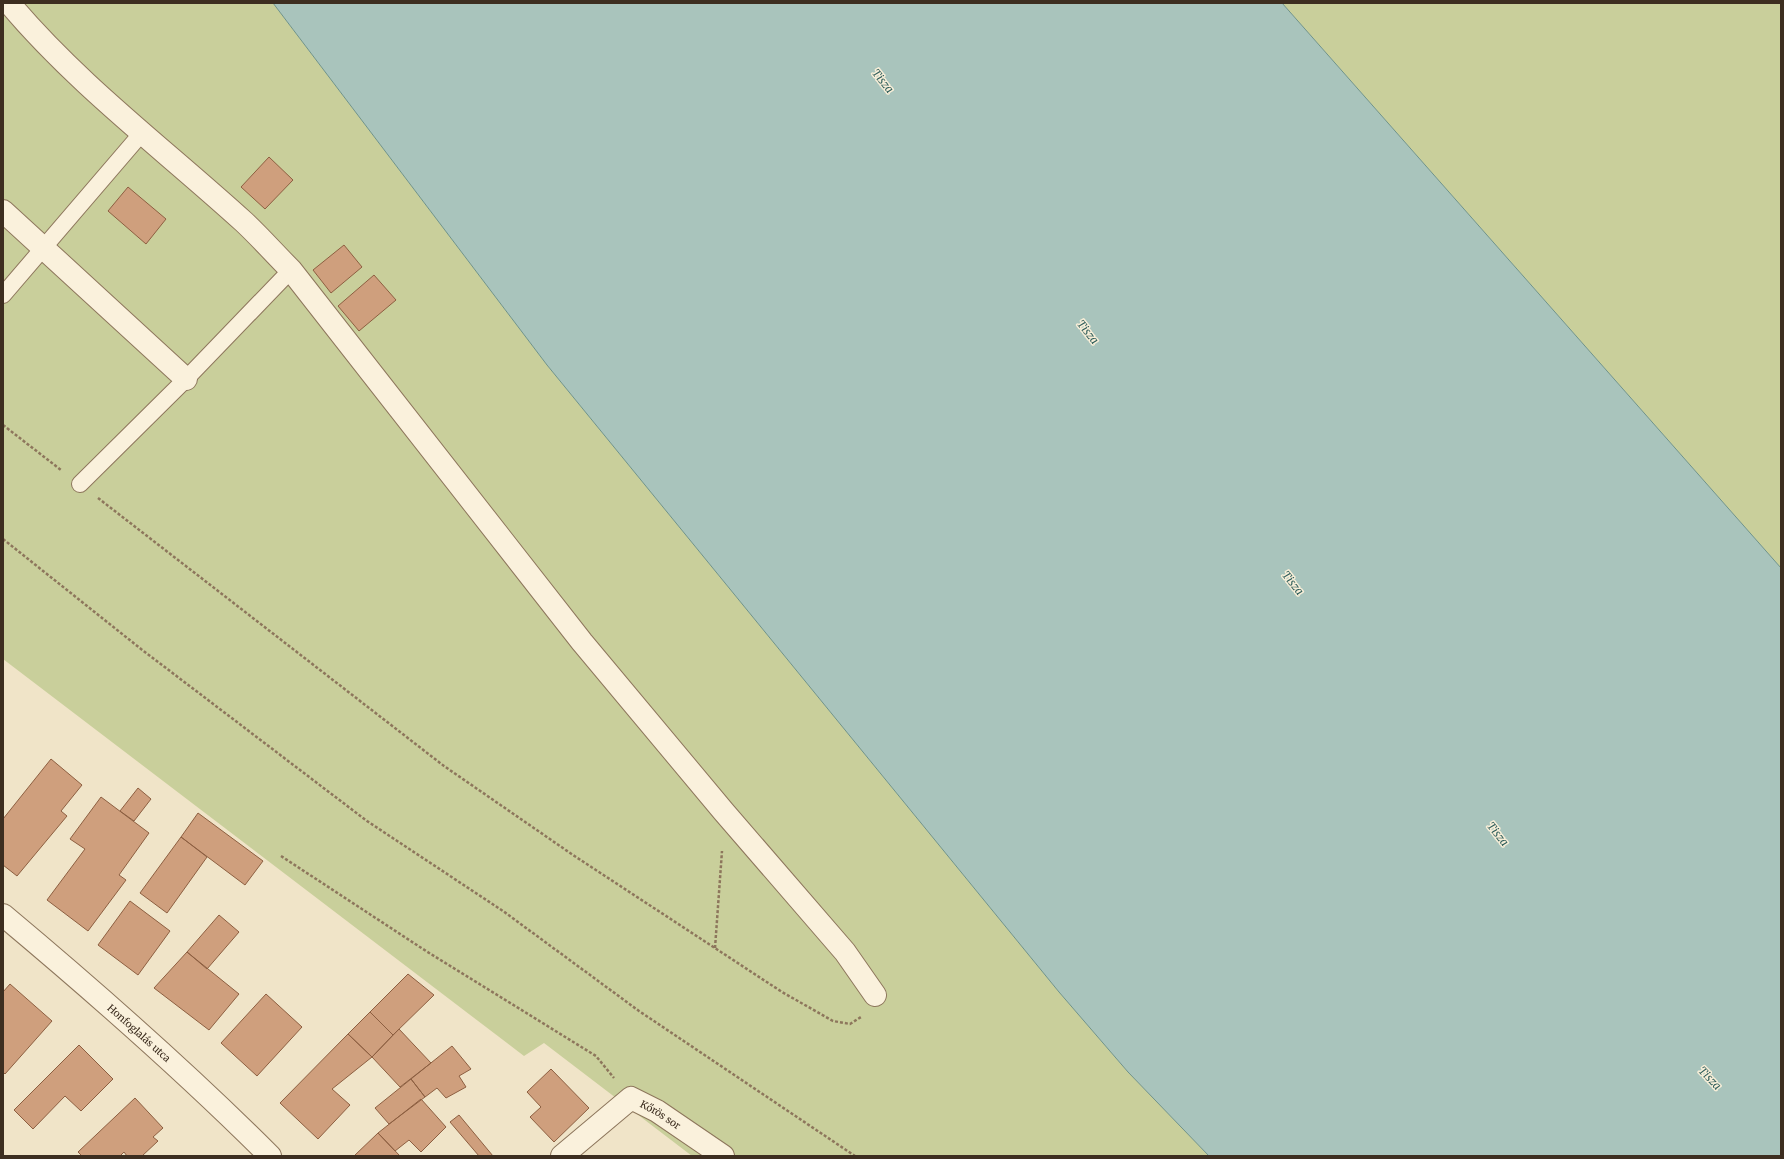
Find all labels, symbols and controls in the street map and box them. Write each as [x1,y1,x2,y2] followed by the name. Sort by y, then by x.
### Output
[869,66,897,96] water label: Tisza
[1074,317,1102,347] water label: Tisza
[1279,568,1307,598] water label: Tisza
[1484,819,1512,849] water label: Tisza
[105,1001,174,1065] street label: Honfoglalás utca
[1696,1063,1724,1093] water label: Tisza
[638,1097,684,1132] street label: Kőrös sor

